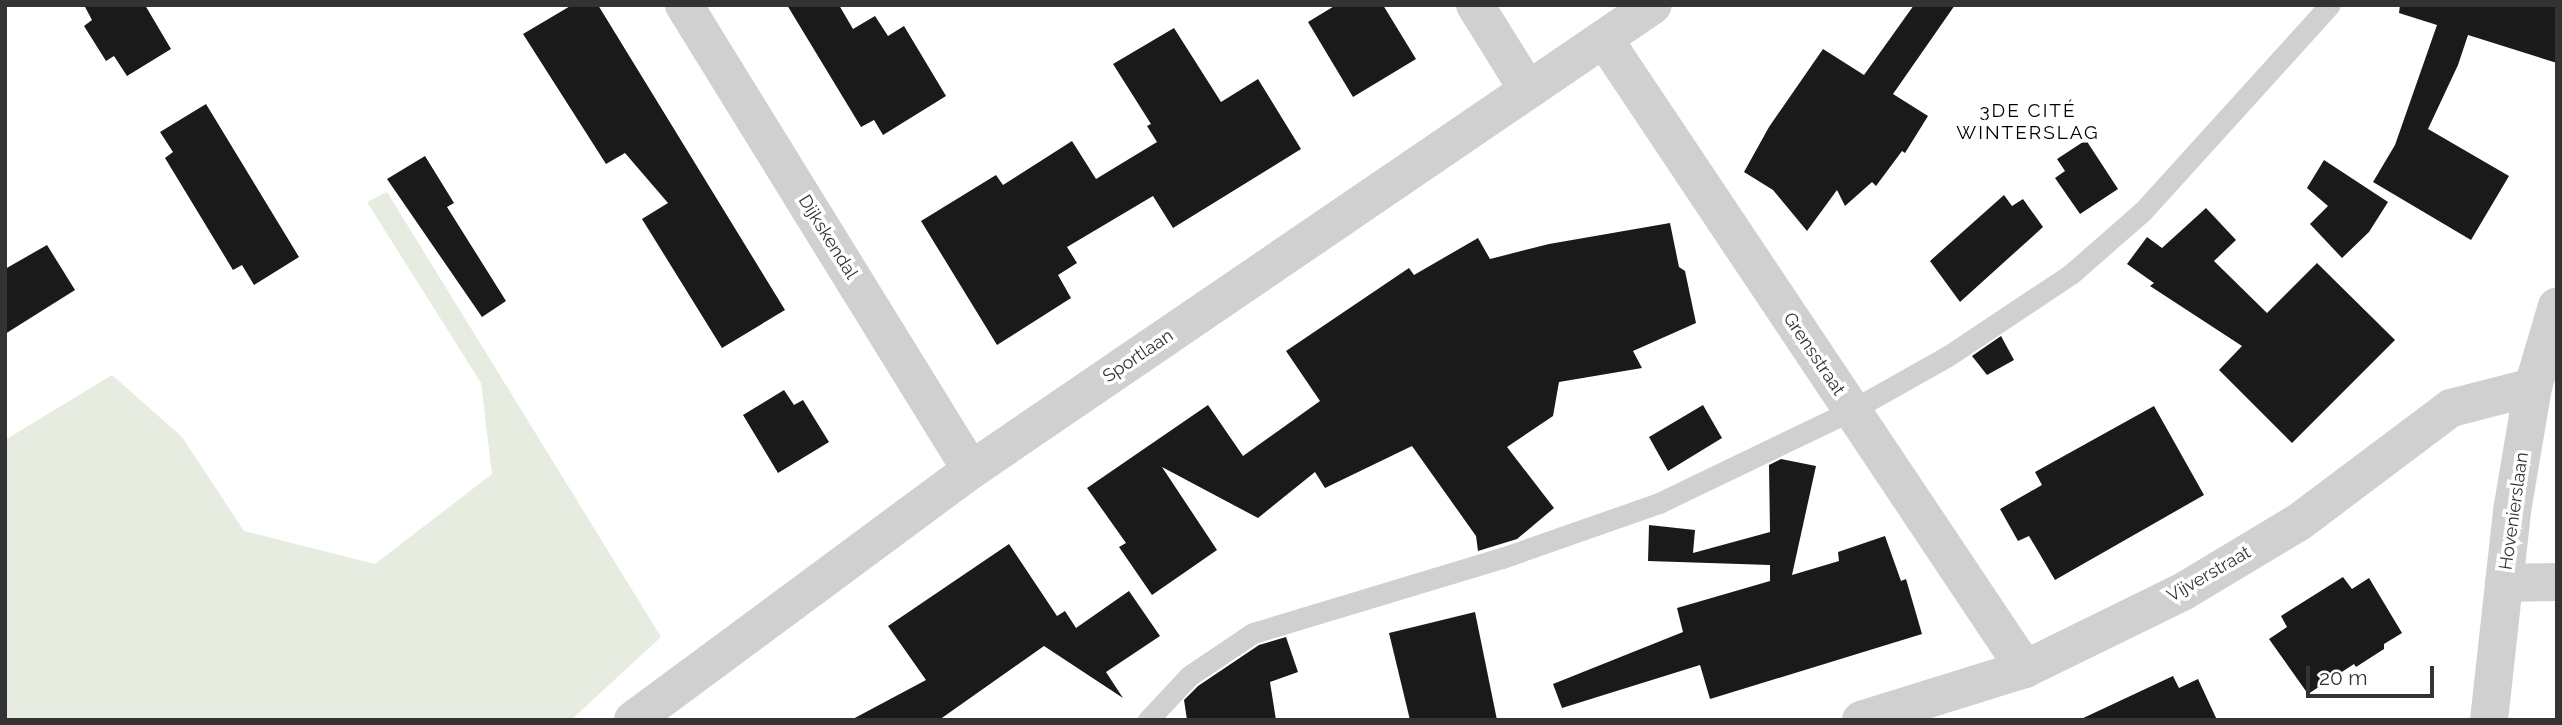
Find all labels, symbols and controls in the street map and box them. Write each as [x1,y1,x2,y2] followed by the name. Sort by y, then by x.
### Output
[1958,100,2098,144] district label: 3DE CITÉ WINTERSLAG
[794,191,862,283] street label: Dijkskendal
[1778,308,1850,400] street label: Grensstraat
[1099,325,1177,387] street label: Sportlaan
[2495,451,2533,571] street label: Hovenierslaan
[2163,541,2255,607] street label: Vijverstraat
[2310,652,2438,696] scale bar
[2319,665,2367,690] text: 20 m

